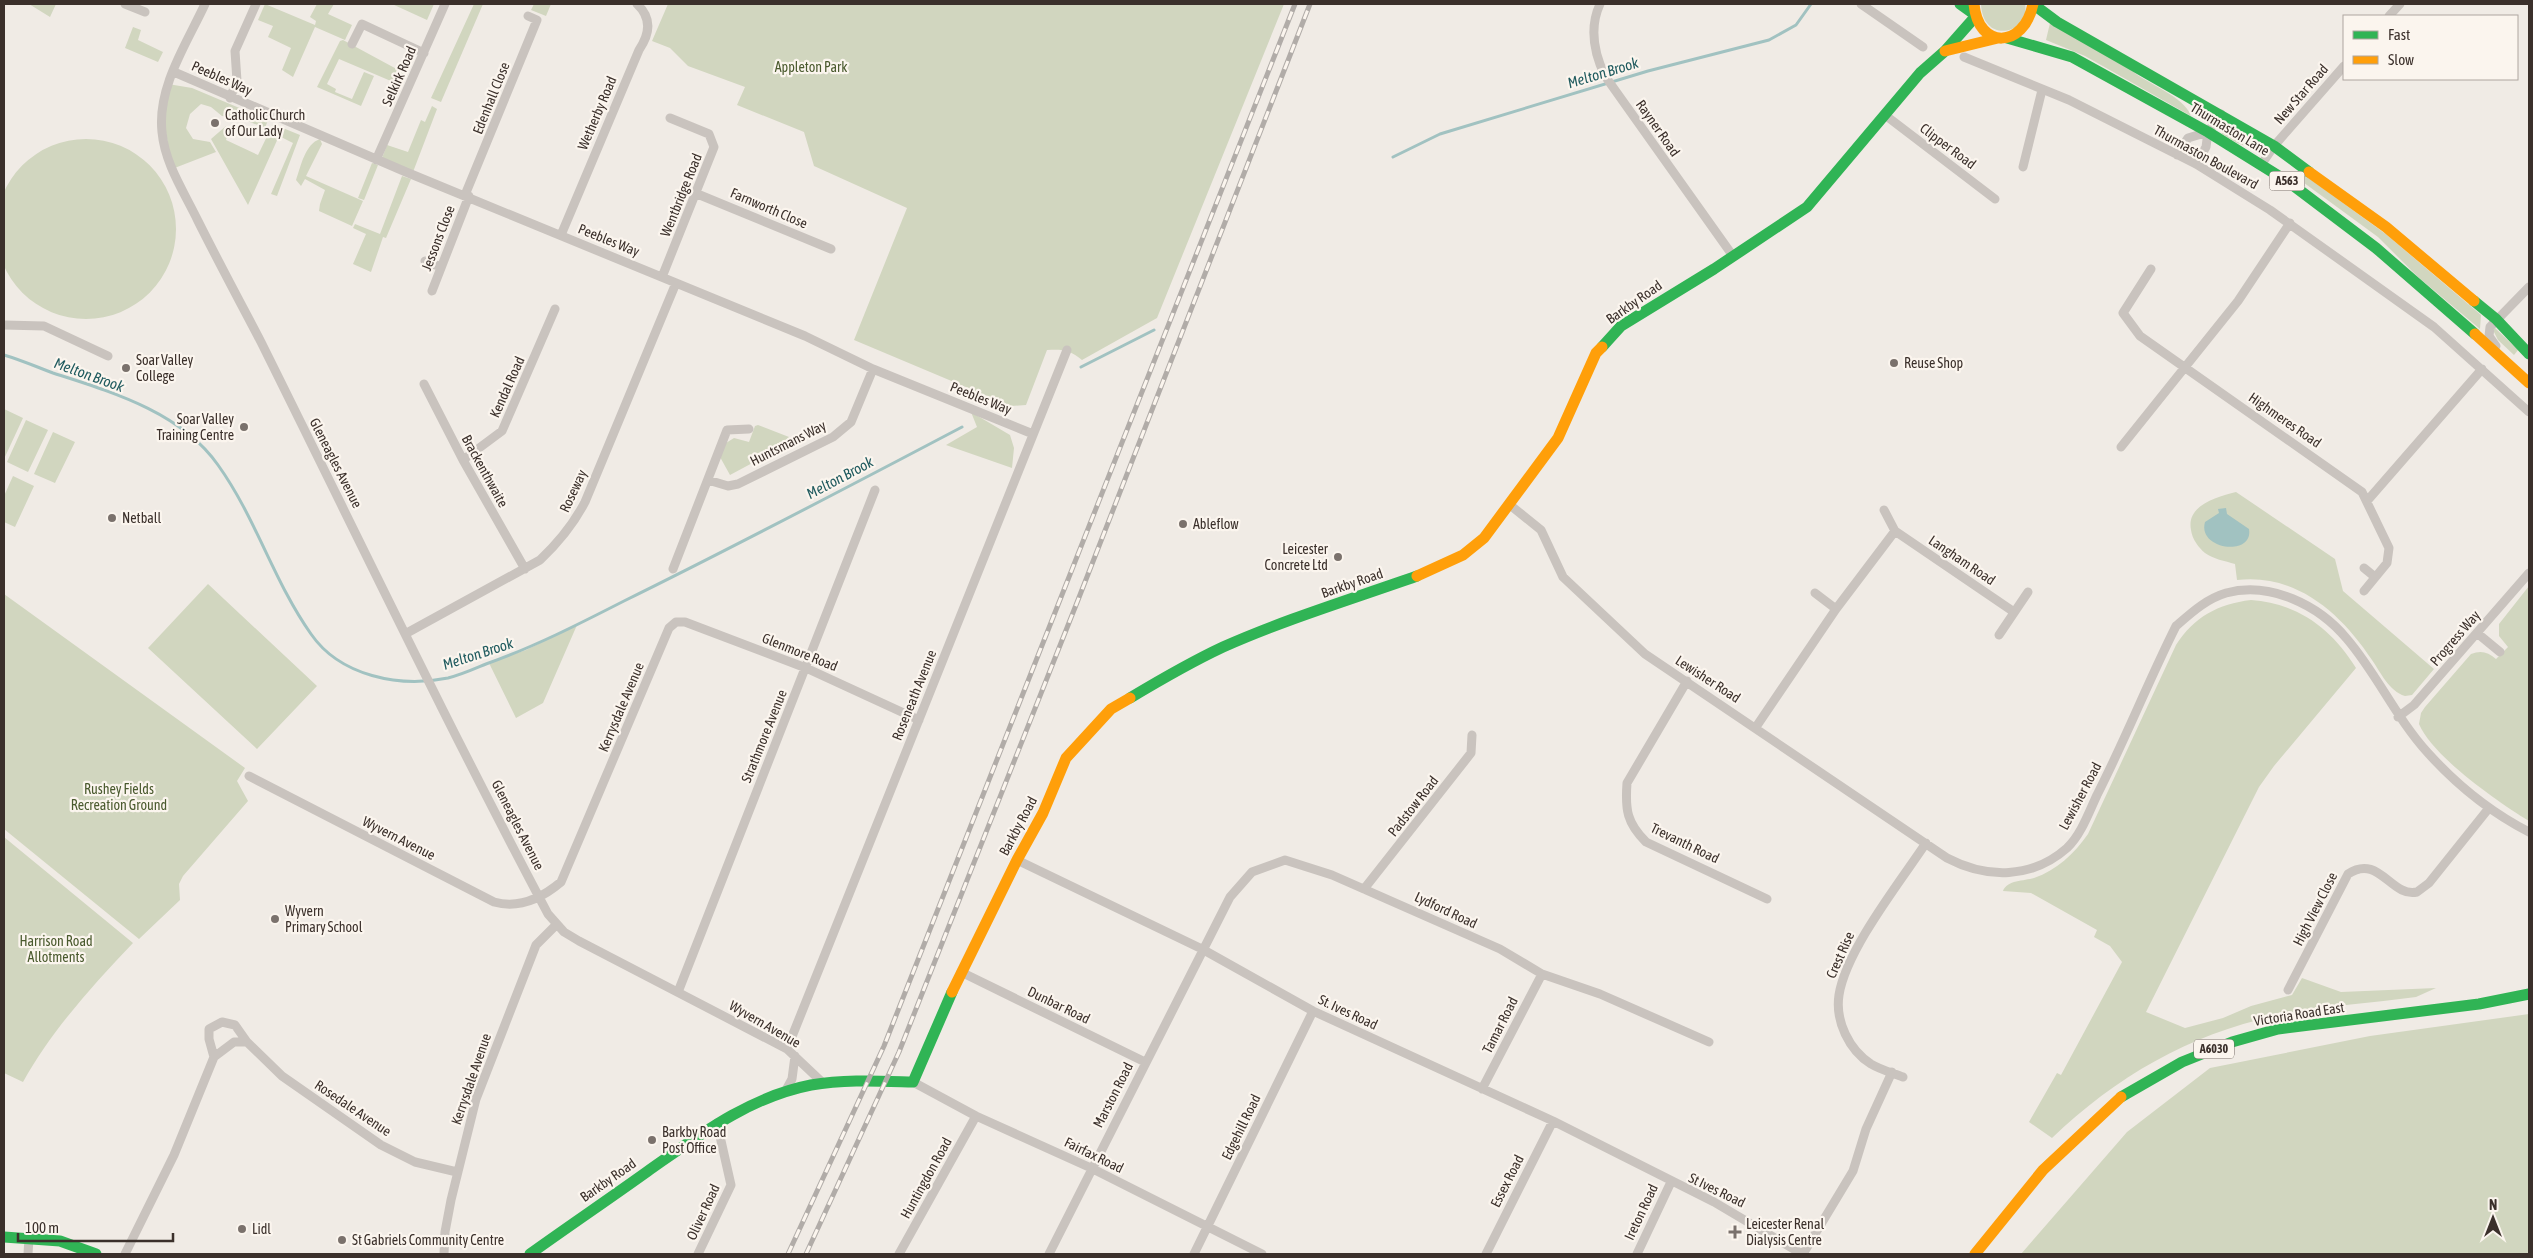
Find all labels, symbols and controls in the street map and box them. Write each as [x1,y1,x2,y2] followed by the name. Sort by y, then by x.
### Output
[2343,15,2518,80] legend
[2388,26,2410,43] text: Fast
[379,44,419,108] street label: Selkirk Road
[2388,51,2414,68] text: Slow
[1565,54,1641,91] water label: Melton Brook
[189,58,255,99] street label: Peebles Way
[775,59,847,75] park label: Appleton Park
[469,60,513,136] street label: Edenhall Close
[2271,61,2331,127] street label: New Star Road
[574,74,620,152] street label: Wetherby Road
[1633,97,1683,159] street label: Rayner Road
[2188,99,2272,159] street label: Thurmaston Lane
[225,107,305,139] place label: Catholic Church of Our Lady
[209,117,221,129] marker: Catholic Church of Our Lady
[1917,120,1979,172] street label: Clipper Road
[2151,122,2261,192] street label: Thurmaston Boulevard
[657,151,705,239] street label: Wentbridge Road
[2270,172,2304,190] road number: A563
[728,185,810,231] street label: Farnworth Close
[418,203,458,273] street label: Jessons Close
[576,220,642,260] street label: Peebles Way
[1603,277,1665,327] street label: Barkby Road
[136,352,193,384] place label: Soar Valley College
[52,354,127,395] water label: Melton Brook
[486,354,528,420] street label: Kendal Road
[1904,355,1964,371] place label: Reuse Shop
[1888,357,1900,369] marker: Reuse Shop
[120,362,132,374] marker: Soar Valley College
[948,378,1014,418] street label: Peebles Way
[2246,389,2324,451] street label: Highmeres Road
[156,411,234,443] place label: Soar Valley Training Centre
[306,415,366,511] street label: Gleneagles Avenue
[747,417,829,469] street label: Huntsmans Way
[238,421,250,433] marker: Soar Valley Training Centre
[459,432,511,510] street label: Brackenthwaite
[803,453,876,502] water label: Melton Brook
[556,467,590,515] street label: Roseway
[122,510,162,526] place label: Netball
[106,512,118,524] marker: Netball
[1193,516,1239,532] place label: Ableflow
[1177,518,1189,530] marker: Ableflow
[1926,532,1998,588] street label: Langham Road
[1265,541,1329,573] place label: Leicester Concrete Ltd
[1332,551,1344,563] marker: Leicester Concrete Ltd
[1319,565,1385,601] street label: Barkby Road
[2427,607,2483,669] street label: Progress Way
[760,630,840,674] street label: Glenmore Road
[440,634,516,673] water label: Melton Brook
[889,647,939,743] street label: Roseneath Avenue
[1673,652,1743,706] street label: Lewisher Road
[595,660,647,754] street label: Kerrysdale Avenue
[738,687,790,785] street label: Strathmore Avenue
[2056,760,2104,832] street label: Lewisher Road
[1385,773,1441,839] street label: Padstow Road
[488,777,548,873] street label: Gleneagles Avenue
[71,781,167,813] park label: Rushey Fields Recreation Ground
[996,794,1040,858] street label: Barkby Road
[360,813,438,863] street label: Wyvern Avenue
[1648,820,1722,866] street label: Trevanth Road
[2290,870,2340,948] street label: High View Close
[1412,889,1480,931] street label: Lydford Road
[285,903,363,935] place label: Wyvern Primary School
[269,913,281,925] marker: Wyvern Primary School
[1823,929,1857,981] street label: Crest Rise
[19,933,93,965] park label: Harrison Road Allotments
[1025,983,1093,1027] street label: Dunbar Road
[1316,991,1380,1033] street label: St. Ives Road
[1479,994,1521,1056] street label: Tamar Road
[727,997,803,1051] street label: Wyvern Avenue
[2253,999,2345,1029] street label: Victoria Road East
[448,1031,494,1127] street label: Kerrysdale Avenue
[2194,1040,2234,1058] road number: A6030
[1090,1060,1136,1130] street label: Marston Road
[312,1077,394,1139] street label: Rosedale Avenue
[1218,1092,1264,1162] street label: Edgehill Road
[662,1124,726,1156] place label: Barkby Road Post Office
[646,1134,658,1146] marker: Barkby Road Post Office
[1062,1134,1126,1176] street label: Fairfax Road
[897,1135,955,1221] street label: Huntingdon Road
[1487,1152,1527,1210] street label: Essex Road
[577,1155,639,1205] street label: Barkby Road
[1686,1169,1748,1211] street label: St Ives Road
[683,1181,723,1243] street label: Oliver Road
[1621,1181,1661,1243] street label: Ireton Road
[2468,1193,2518,1243] north arrow
[2489,1197,2497,1213] text: N
[18,1210,172,1242] scale bar
[1746,1216,1824,1248] place label: Leicester Renal Dialysis Centre
[25,1219,59,1236] text: 100 m
[252,1221,271,1237] place label: Lidl
[236,1223,248,1235] marker: Lidl
[1728,1225,1742,1239] marker: Leicester Renal Dialysis Centre
[352,1232,504,1248] place label: St Gabriels Community Centre
[336,1234,348,1246] marker: St Gabriels Community Centre

